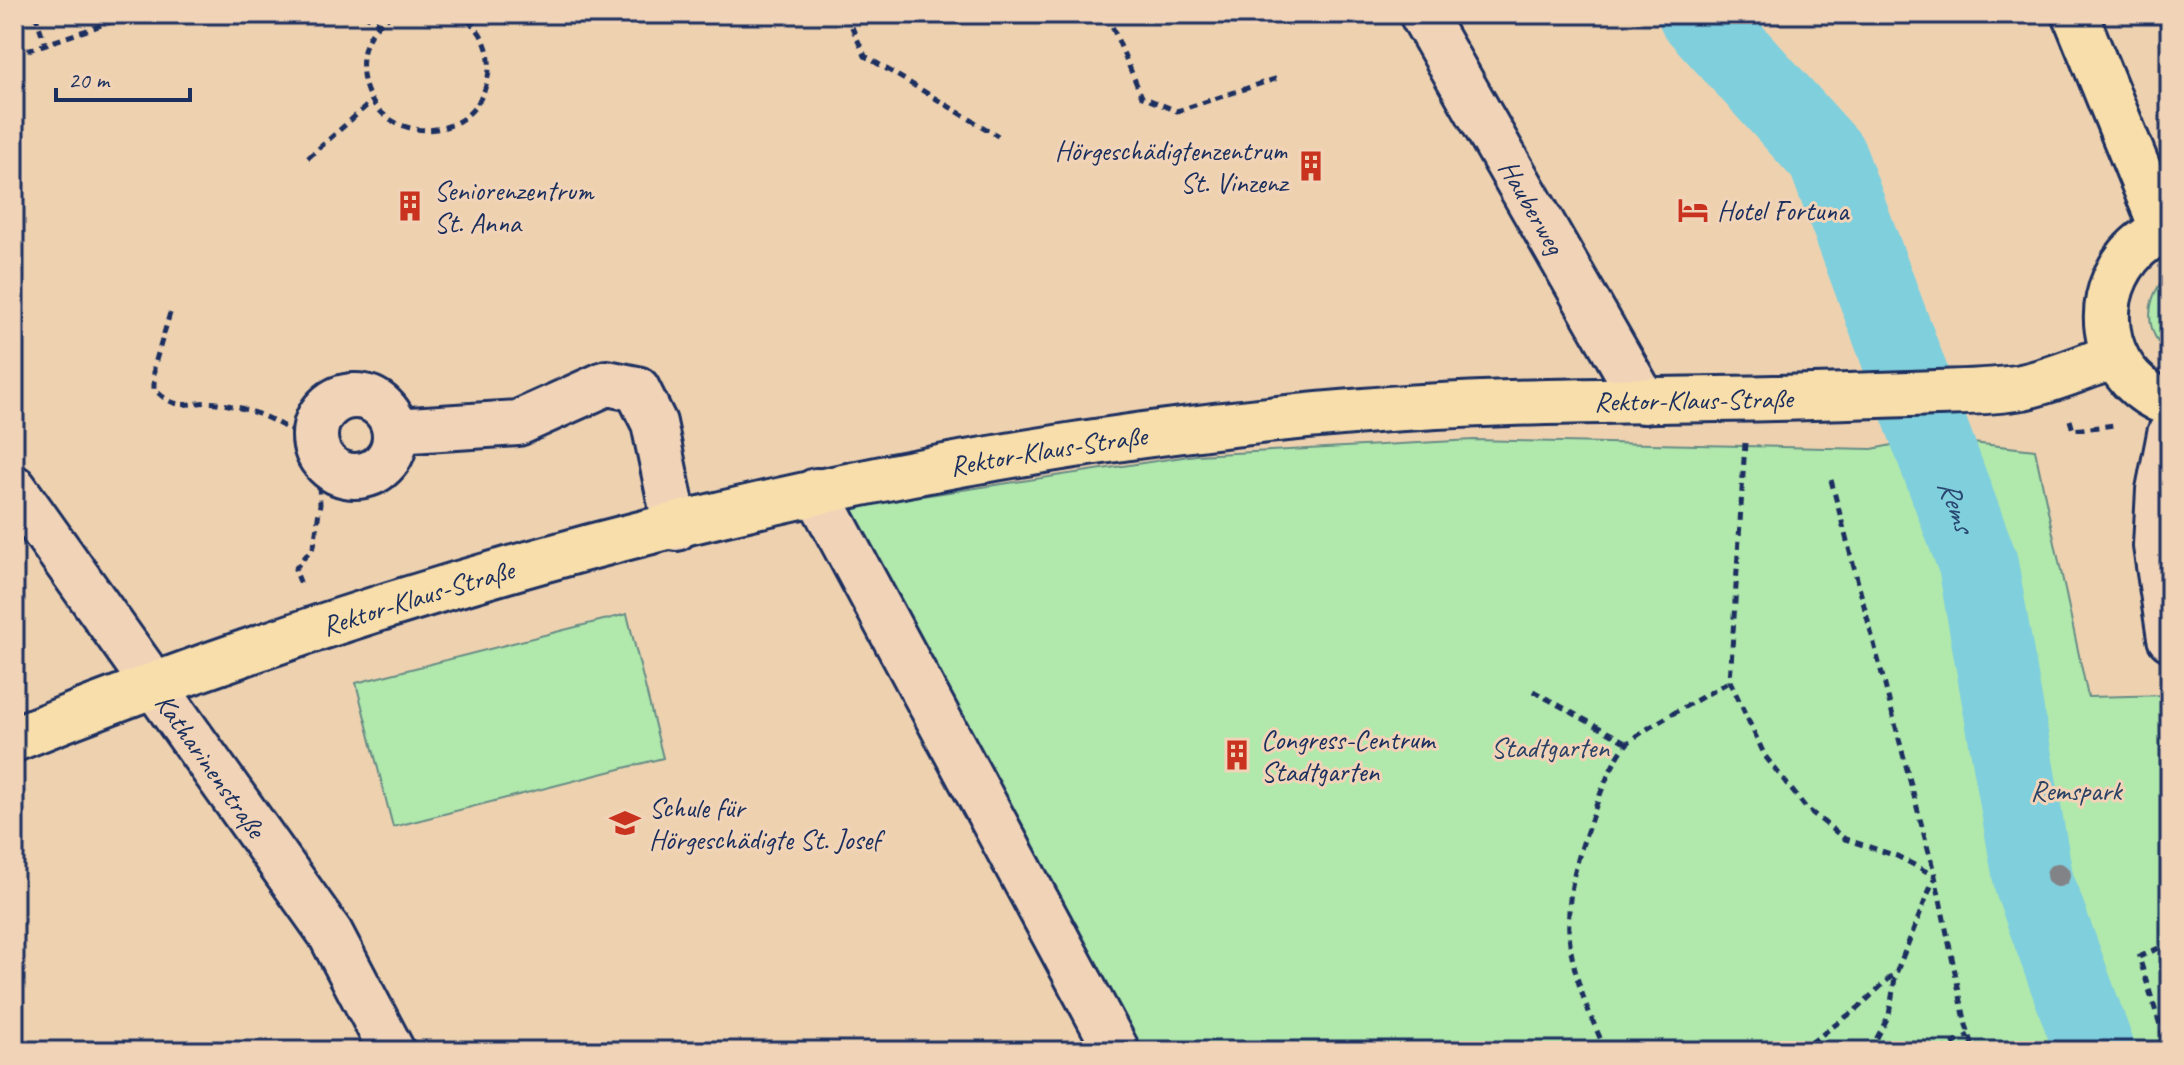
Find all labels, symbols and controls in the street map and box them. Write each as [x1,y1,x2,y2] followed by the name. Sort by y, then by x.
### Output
[56,52,190,102] scale bar
[68,65,111,95] text: 20 m
[1055,133,1290,200] place label: Hörgeschädigtenzentrum St. Vinzenz
[1294,149,1328,183] building icon: Hörgeschädigtenzentrum St. Vinzenz
[1492,153,1574,261] street label: Hauberweg
[434,173,595,240] place label: Seniorenzentrum St. Anna
[393,189,427,223] building icon: Seniorenzentrum St. Anna
[1676,193,1710,227] hotel icon: Hotel Fortuna
[1717,193,1850,228] place label: Hotel Fortuna
[1594,380,1795,418] street label: Rektor-Klaus-Straße
[947,417,1151,483] street label: Rektor-Klaus-Straße
[1929,474,1985,541] water label: Rems
[317,551,519,643] street label: Rektor-Klaus-Straße
[148,686,275,846] street label: Katharinenstraße
[1261,722,1437,789] place label: Congress-Centrum Stadtgarten
[1491,730,1610,765] park label: Stadtgarten
[1220,738,1254,772] building icon: Congress-Centrum Stadtgarten
[2030,773,2123,808] park label: Remspark
[649,790,886,857] place label: Schule für Hörgeschädigte St. Josef
[608,806,642,840] school or university icon: Schule für Hörgeschädigte St. Josef

